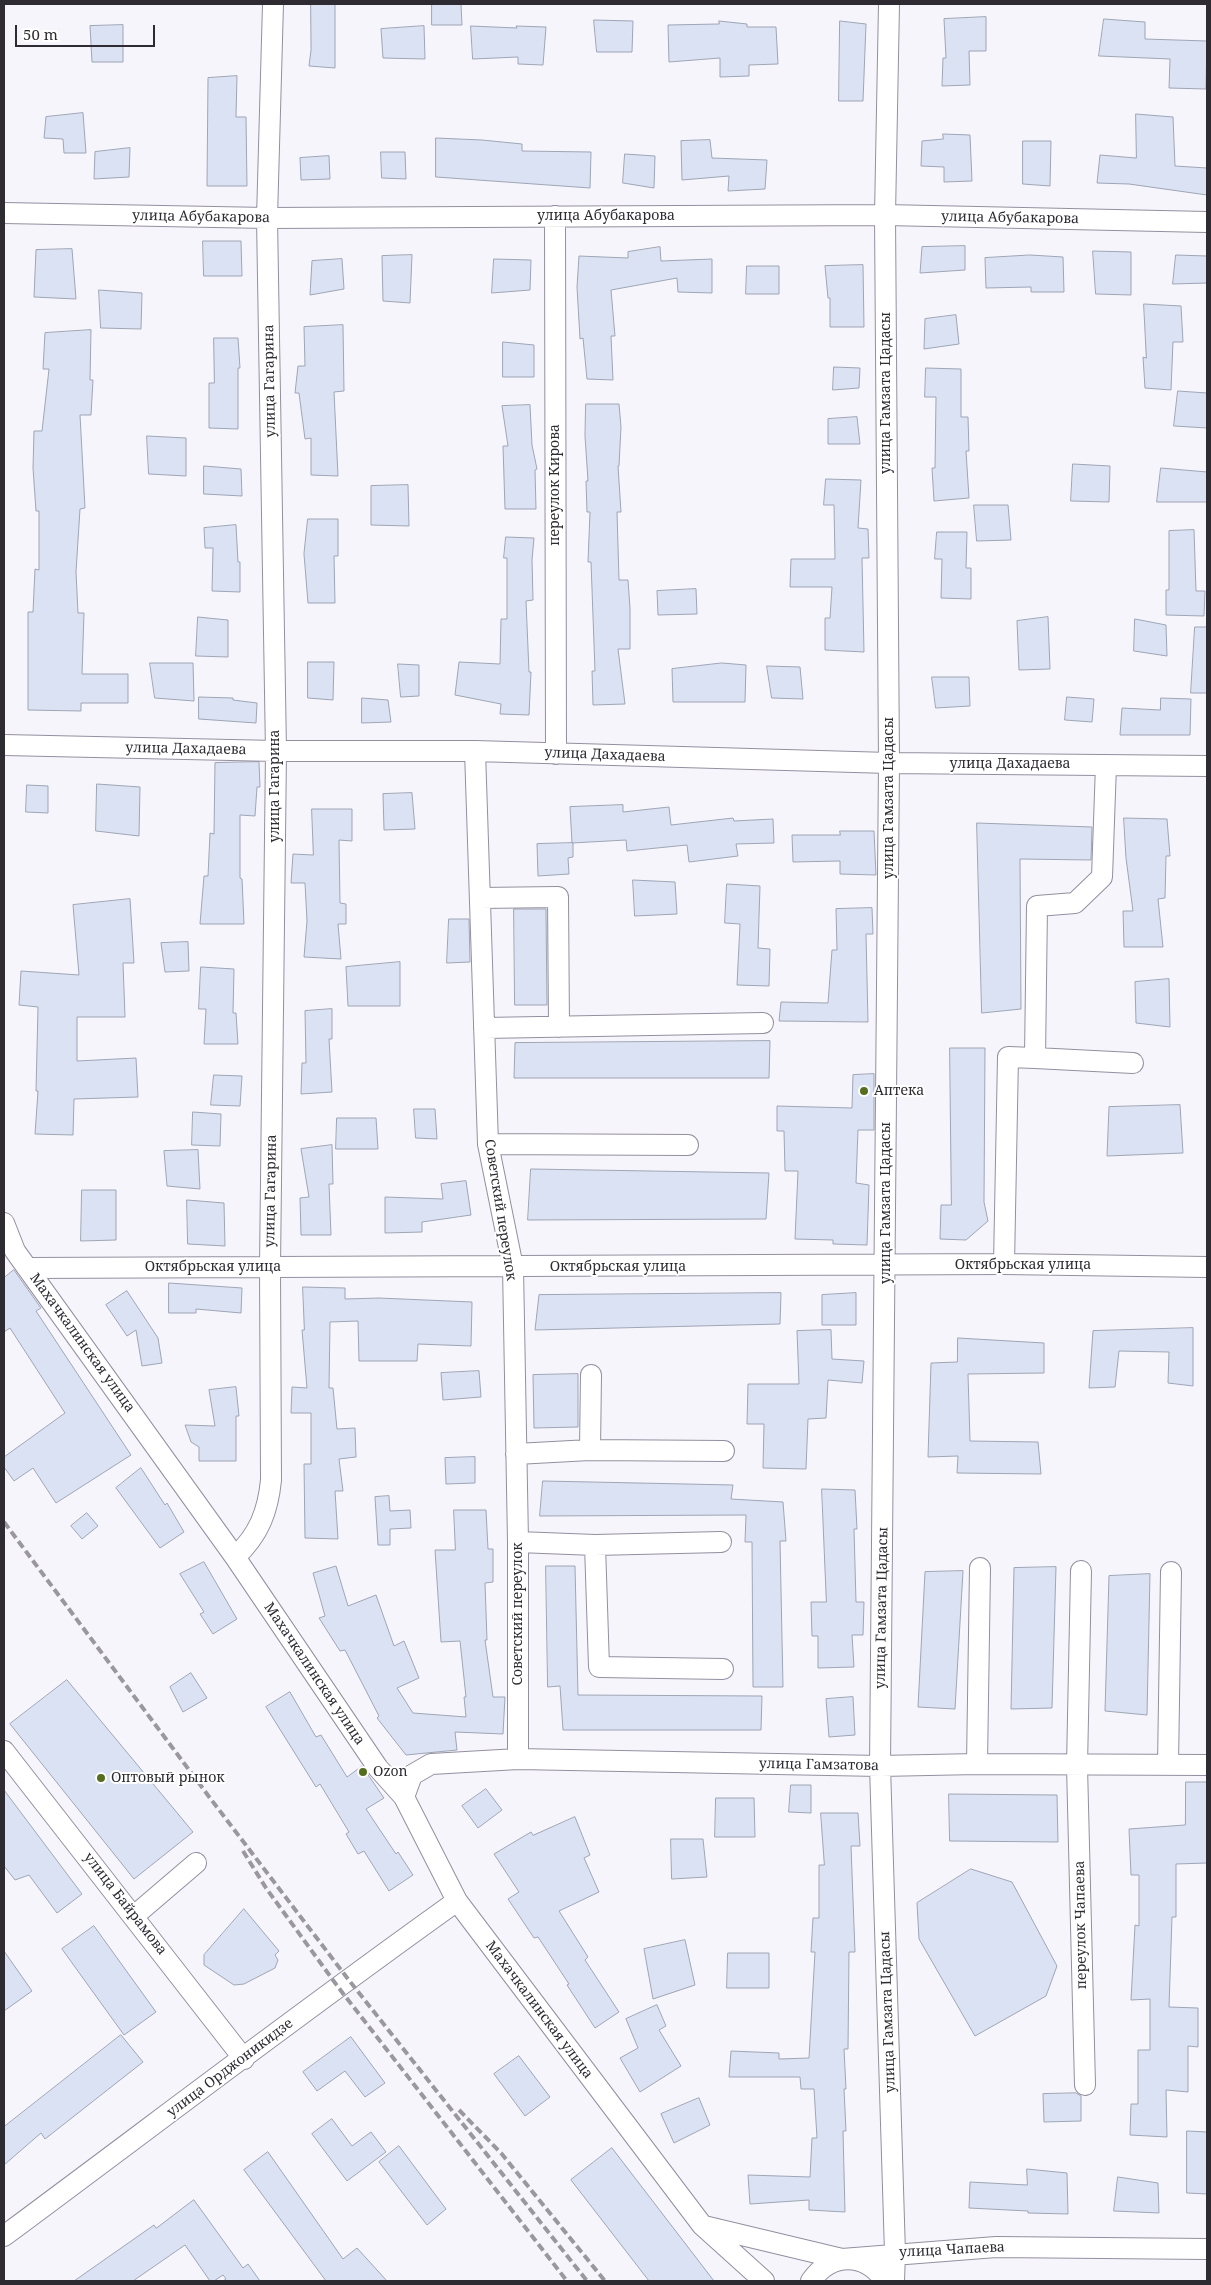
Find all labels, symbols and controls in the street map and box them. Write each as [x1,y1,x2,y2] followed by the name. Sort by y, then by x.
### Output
[18,15,158,47] scale bar
[23,24,58,44] text: 50 m
[132,207,270,227] street label: улица Абубакарова
[537,208,675,224] street label: улица Абубакарова
[941,208,1079,228] street label: улица Абубакарова
[878,312,894,474] street label: улица Гамзата Цадасы
[261,324,279,438] street label: улица Гагарина
[547,424,563,546] street label: переулок Кирова
[881,717,897,879] street label: улица Гамзата Цадасы
[267,729,283,843] street label: улица Гагарина
[125,740,247,758] street label: улица Дахадаева
[544,744,666,766] street label: улица Дахадаева
[949,756,1071,772] street label: улица Дахадаева
[874,1083,924,1099] place label: Аптека
[858,1085,870,1097] marker: Аптека
[878,1122,894,1284] street label: улица Гамзата Цадасы
[262,1134,280,1248] street label: улица Гагарина
[481,1138,519,1282] street label: Советский переулок
[955,1257,1091,1273] street label: Октябрьская улица
[145,1259,281,1275] street label: Октябрьская улица
[550,1259,686,1275] street label: Октябрьская улица
[26,1270,138,1416] street label: Махачкалинская улица
[872,1527,892,1689] street label: улица Гамзата Цадасы
[510,1542,526,1686] street label: Советский переулок
[260,1600,368,1748] street label: Махачкалинская улица
[759,1756,879,1774] street label: улица Гамзатова
[373,1764,408,1780] place label: Ozon
[357,1766,369,1778] marker: Ozon
[111,1770,225,1786] place label: Оптовый рынок
[95,1772,107,1784] marker: Оптовый рынок
[80,1849,170,1959] street label: улица Байрамова
[1071,1861,1091,1989] street label: переулок Чапаева
[877,1931,899,2093] street label: улица Гамзата Цадасы
[482,1938,596,2082] street label: Махачкалинская улица
[164,2015,296,2121] street label: улица Орджоникидзе
[899,2239,1005,2261] street label: улица Чапаева

